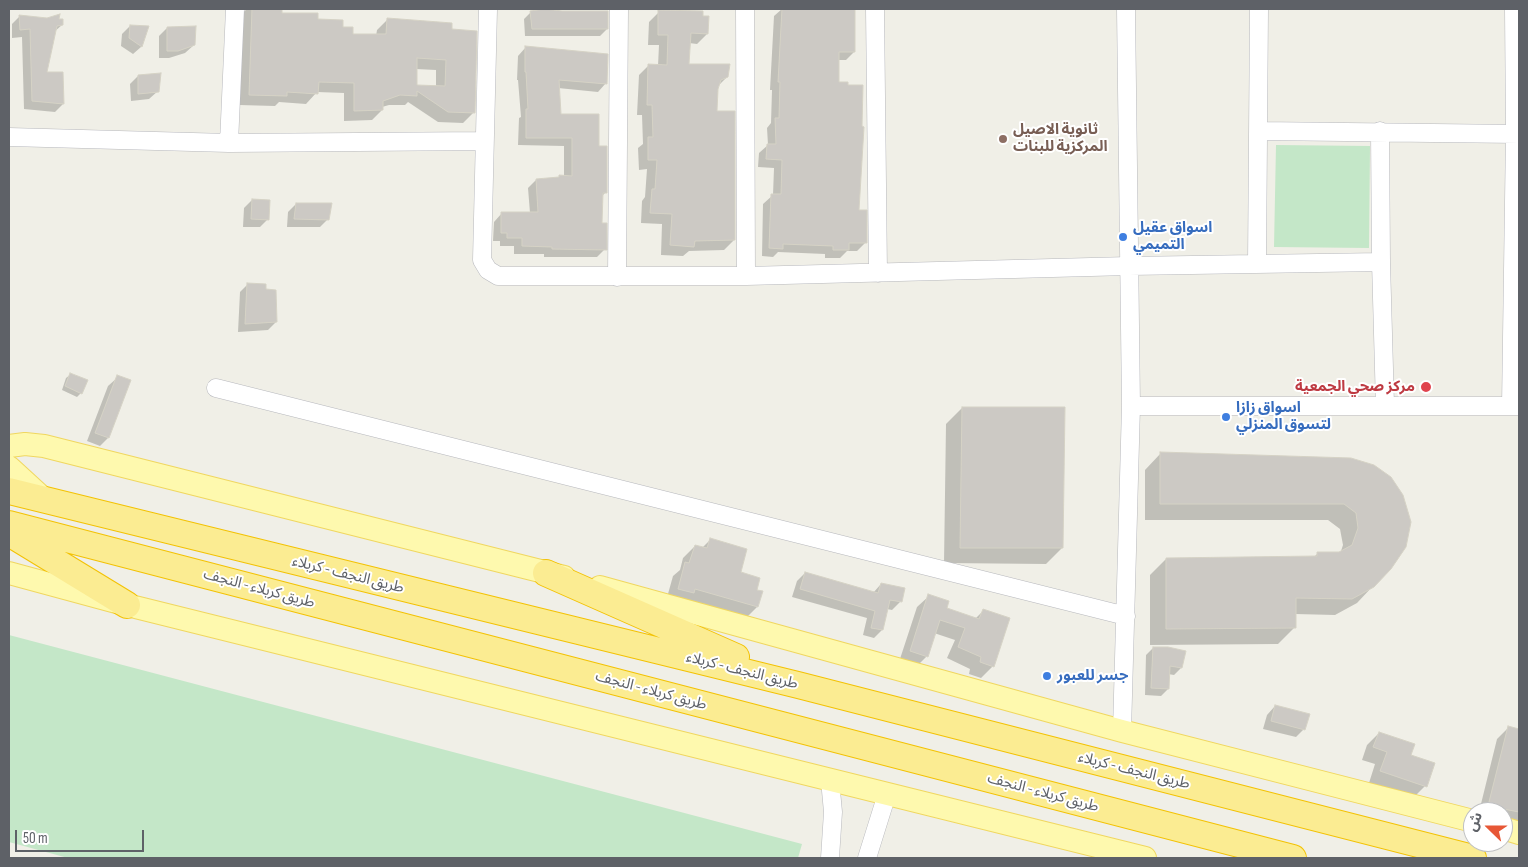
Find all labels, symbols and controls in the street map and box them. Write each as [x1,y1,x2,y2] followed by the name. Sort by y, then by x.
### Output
[1013,121,1107,156] place label: ثانوية الاصيل المركزية للبنات
[997,133,1009,145] marker: ثانوية الاصيل المركزية للبنات
[1133,219,1212,254] place label: اسواق عقيل التميمي
[1117,231,1129,243] marker: اسواق عقيل التميمي
[1295,378,1415,396] place label: مركز صحي الجمعية
[1419,380,1433,394] marker: مركز صحي الجمعية
[1236,399,1331,434] place label: اسواق زازا لتسوق المنزلي
[1220,411,1232,423] marker: اسواق زازا لتسوق المنزلي
[290,552,406,598] street label: طريق النجف - کربلاء
[201,565,317,613] street label: طريق کربلاء - النجف
[684,648,800,694] street label: طريق النجف - کربلاء
[593,667,709,715] street label: طريق کربلاء - النجف
[1057,667,1128,685] place label: جسر للعبور
[1041,670,1053,682] marker: جسر للعبور
[1076,748,1192,794] street label: طريق النجف - کربلاء
[985,769,1101,817] street label: طريق کربلاء - النجف
[1463,802,1513,852] north arrow
[1463,809,1486,834] text: ش
[18,820,146,852] scale bar
[23,829,48,848] text: 50 m

